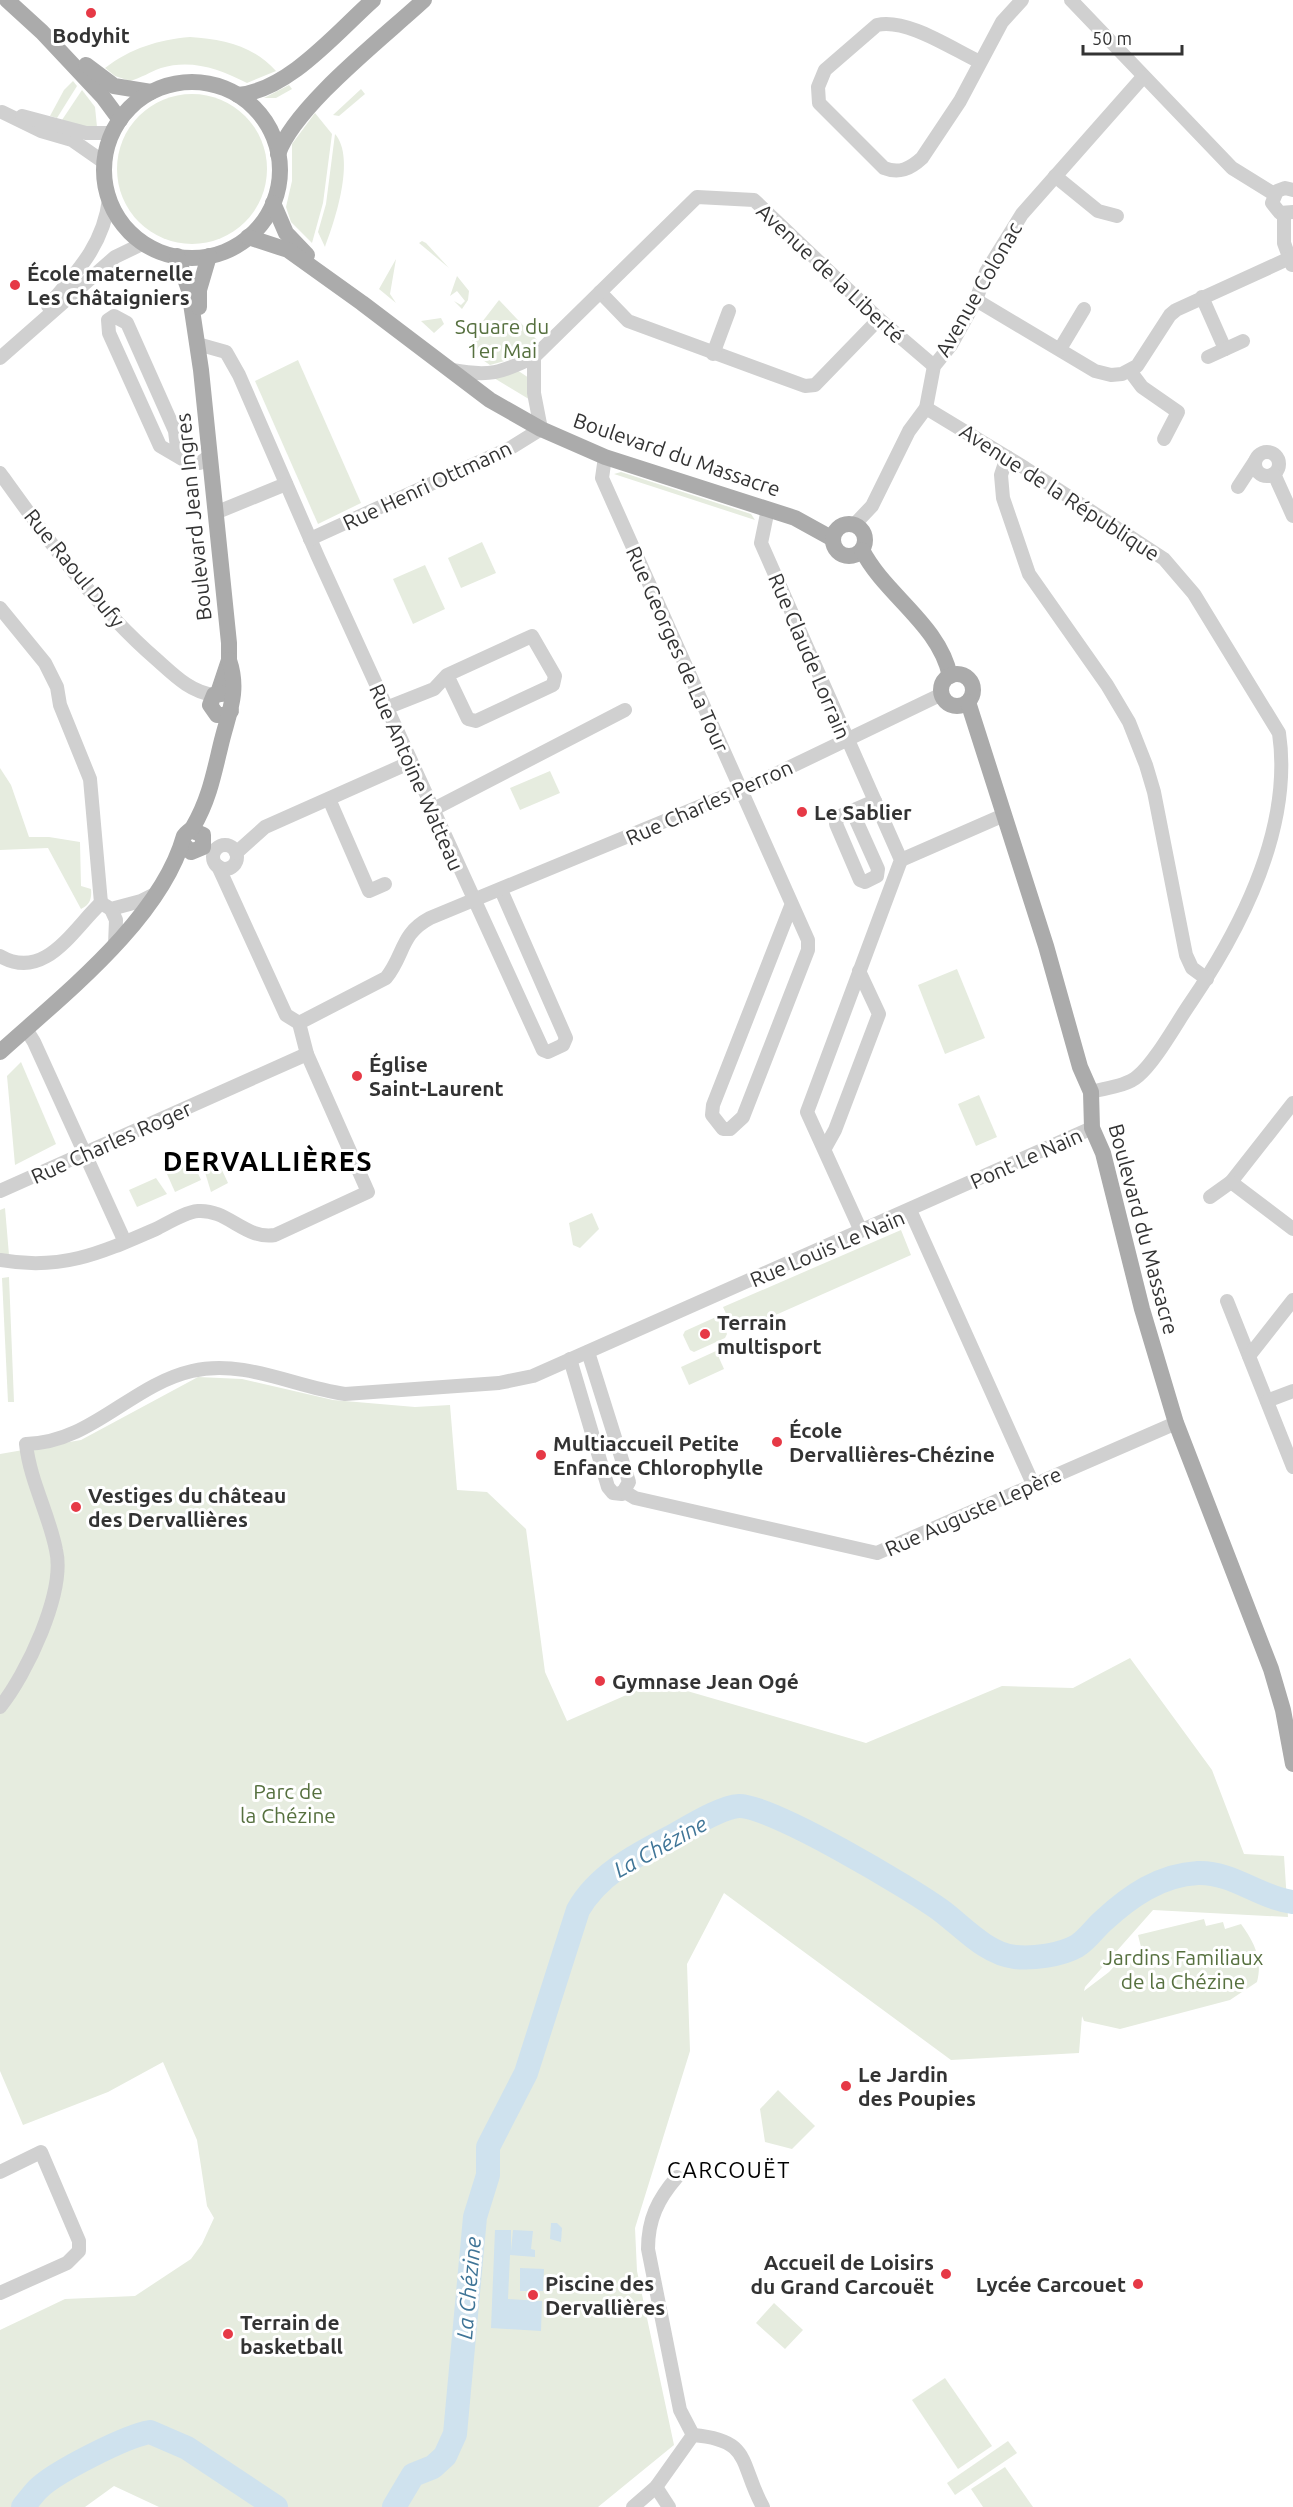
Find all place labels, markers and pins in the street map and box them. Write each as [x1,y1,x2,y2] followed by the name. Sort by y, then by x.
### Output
[84,6,98,20] marker: Bodyhit
[52,23,130,47] place label: Bodyhit
[27,261,193,309] place label: École maternelle Les Châtaigniers
[8,278,22,292] marker: École maternelle Les Châtaigniers
[814,800,912,824] place label: Le Sablier
[795,805,809,819] marker: Le Sablier
[369,1052,504,1100] place label: Église Saint-Laurent
[350,1069,364,1083] marker: Église Saint-Laurent
[717,1310,821,1358] place label: Terrain multisport
[698,1327,712,1341] marker: Terrain multisport
[789,1418,995,1466] place label: École Dervallières-Chézine
[553,1431,763,1479] place label: Multiaccueil Petite Enfance Chlorophylle
[770,1435,784,1449] marker: École Dervallières-Chézine
[534,1448,548,1462] marker: Multiaccueil Petite Enfance Chlorophylle
[88,1483,286,1531] place label: Vestiges du château des Dervallières
[69,1500,83,1514] marker: Vestiges du château des Dervallières
[612,1669,799,1693] place label: Gymnase Jean Ogé
[593,1674,607,1688] marker: Gymnase Jean Ogé
[858,2062,976,2110] place label: Le Jardin des Poupies
[839,2079,853,2093] marker: Le Jardin des Poupies
[750,2250,934,2298] place label: Accueil de Loisirs du Grand Carcouët
[939,2267,953,2281] marker: Accueil de Loisirs du Grand Carcouët
[545,2271,665,2319] place label: Piscine des Dervallières
[976,2272,1126,2296] place label: Lycée Carcouet
[1131,2277,1145,2291] marker: Lycée Carcouet
[526,2288,540,2302] marker: Piscine des Dervallières
[240,2310,343,2358] place label: Terrain de basketball
[221,2327,235,2341] marker: Terrain de basketball

